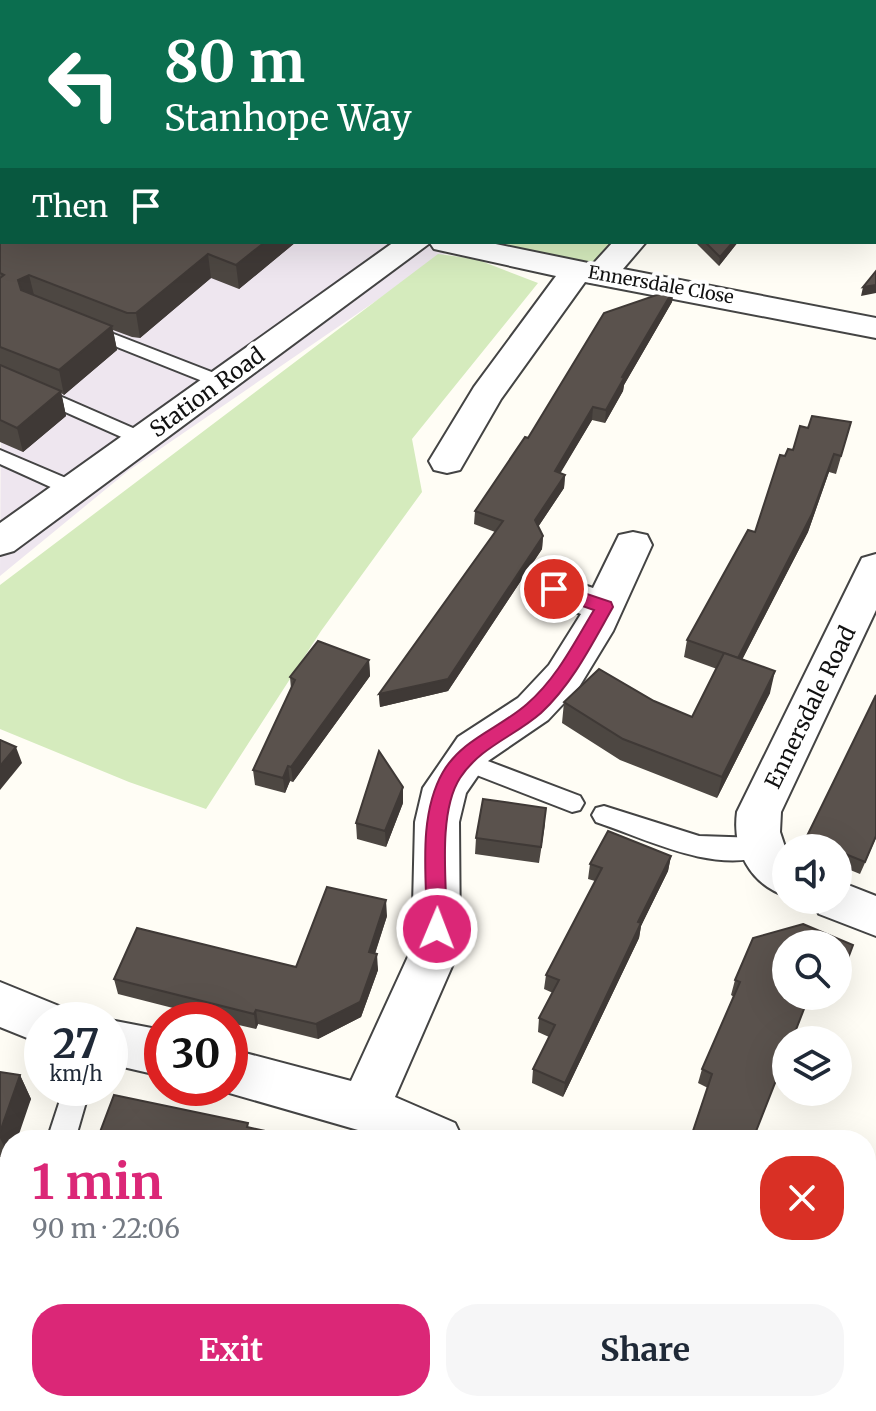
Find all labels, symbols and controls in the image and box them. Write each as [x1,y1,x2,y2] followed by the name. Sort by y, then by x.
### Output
[164,27,305,97] text: 80 m
[32,32,136,136] icon: left
[164,96,412,141] text: Stanhope Way
[124,184,168,228] icon: arrive
[32,187,108,225] text: Then
[586,260,736,309] street label: Ennersdale Close
[144,341,270,443] street label: Station Road
[520,555,588,623] pin
[532,567,576,611] icon: arrive
[759,621,861,793] street label: Ennersdale Road
[772,834,852,1106] map controls
[772,834,852,914] button: sound
[395,887,479,971] position arrow
[772,930,852,1010] button: search
[144,1002,248,1106] speed limit sign: 30
[53,1019,99,1069] text: 27
[772,1026,852,1106] button: layers
[50,1061,102,1086] text: km/h
[32,1152,163,1212] text: 1 min
[760,1156,844,1240] button: close
[32,1212,180,1245] text: 90 m · 22:06
[32,1304,430,1396] button: Exit
[446,1304,844,1396] button: Share

